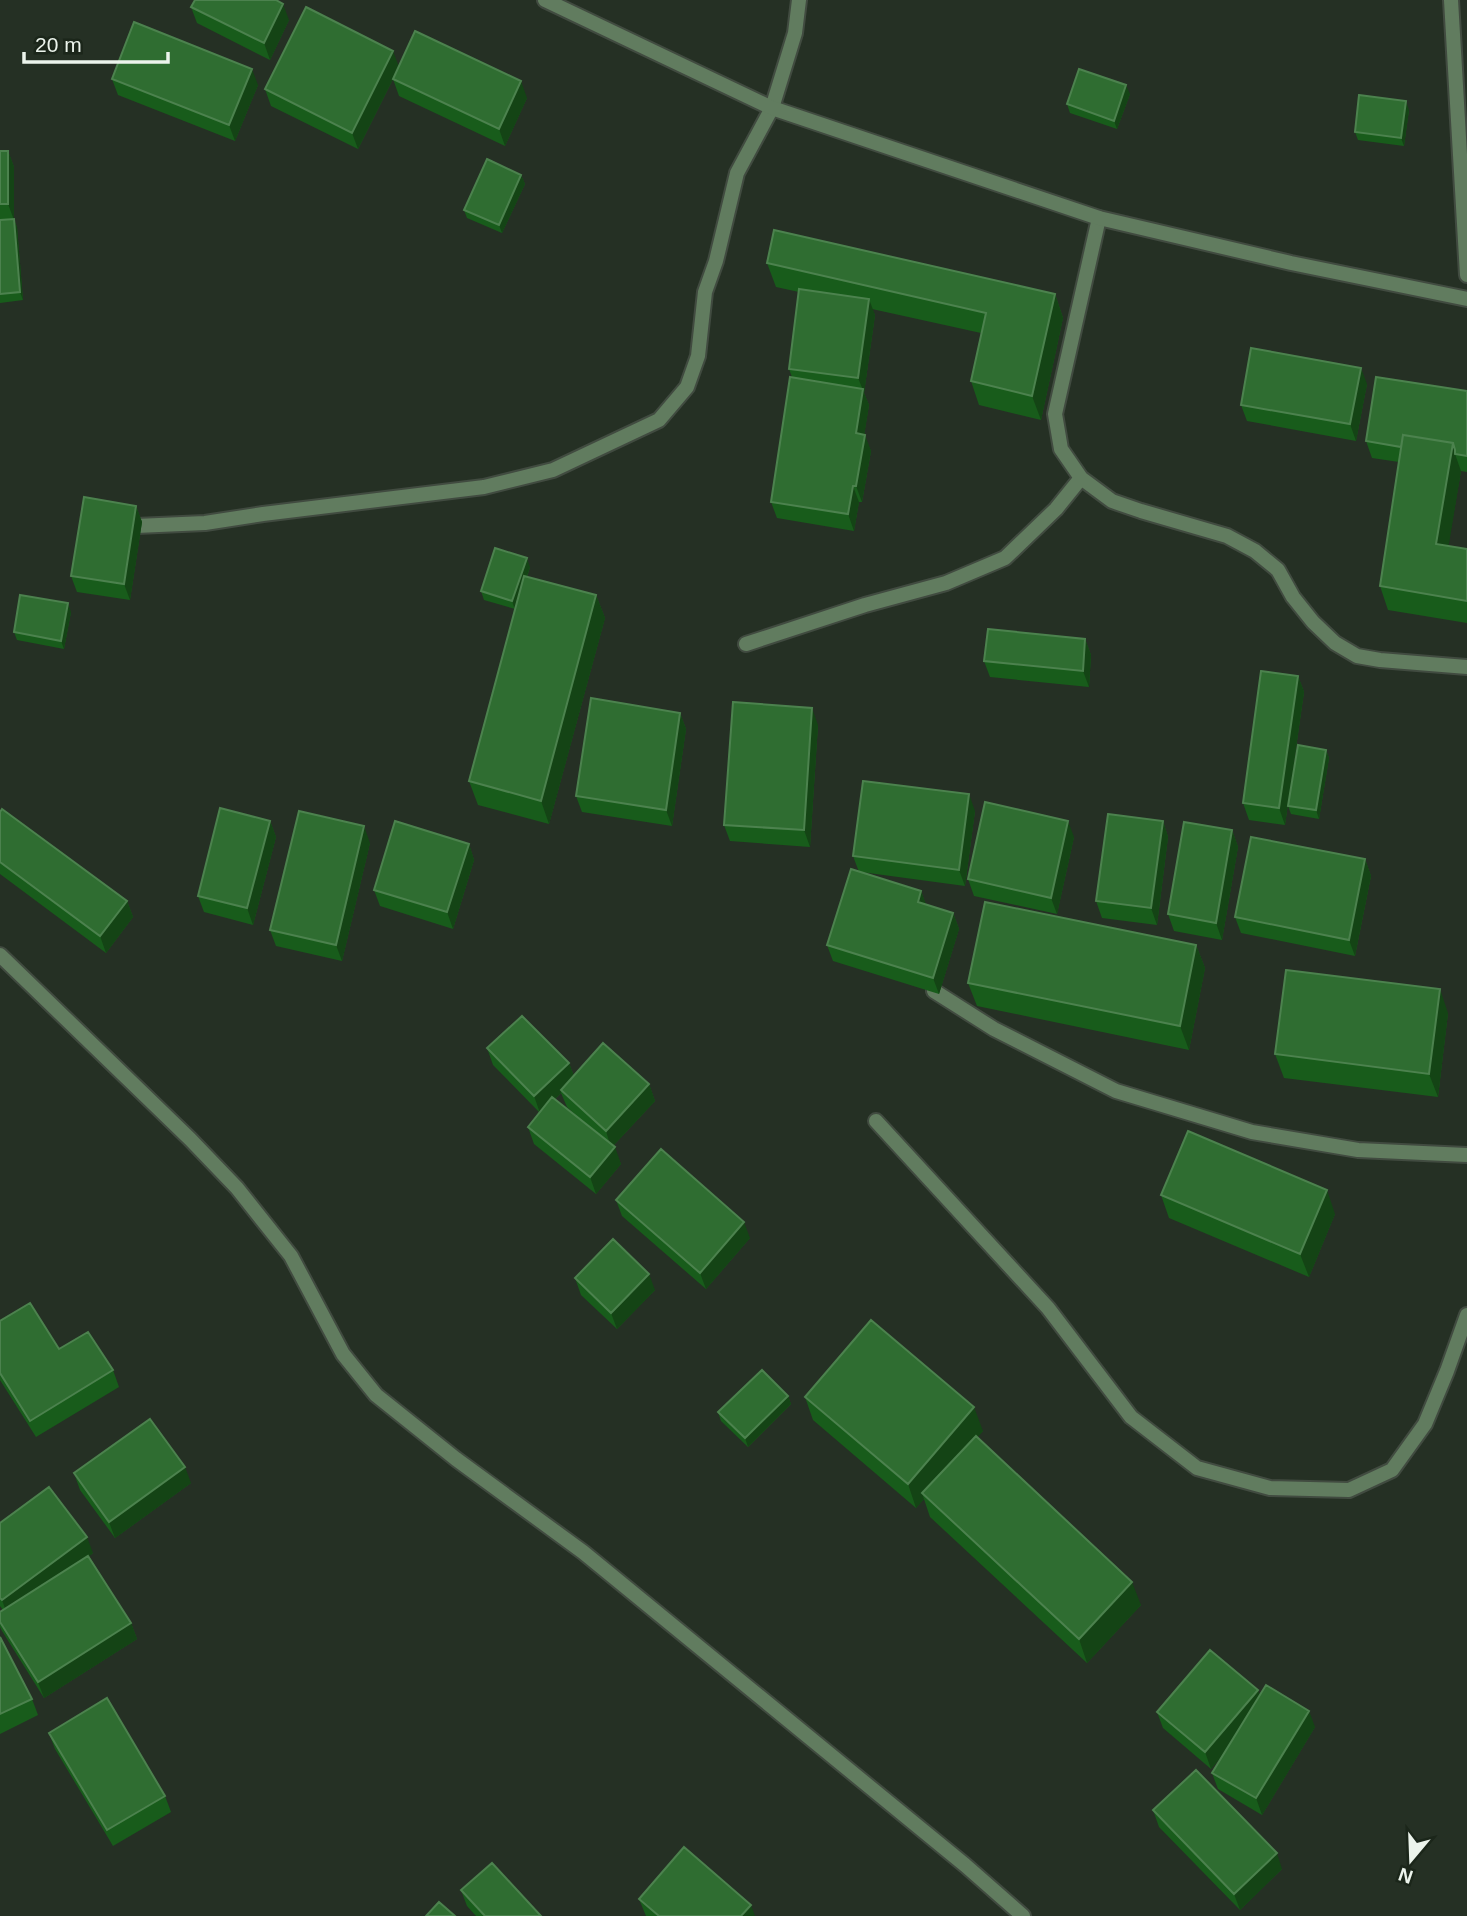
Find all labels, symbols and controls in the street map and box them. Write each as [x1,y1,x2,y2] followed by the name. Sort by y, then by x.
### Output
[24,21,168,65] scale bar
[35,33,82,56] text: 20 m
[1376,1825,1446,1895] north arrow
[1396,1863,1416,1888] text: N

